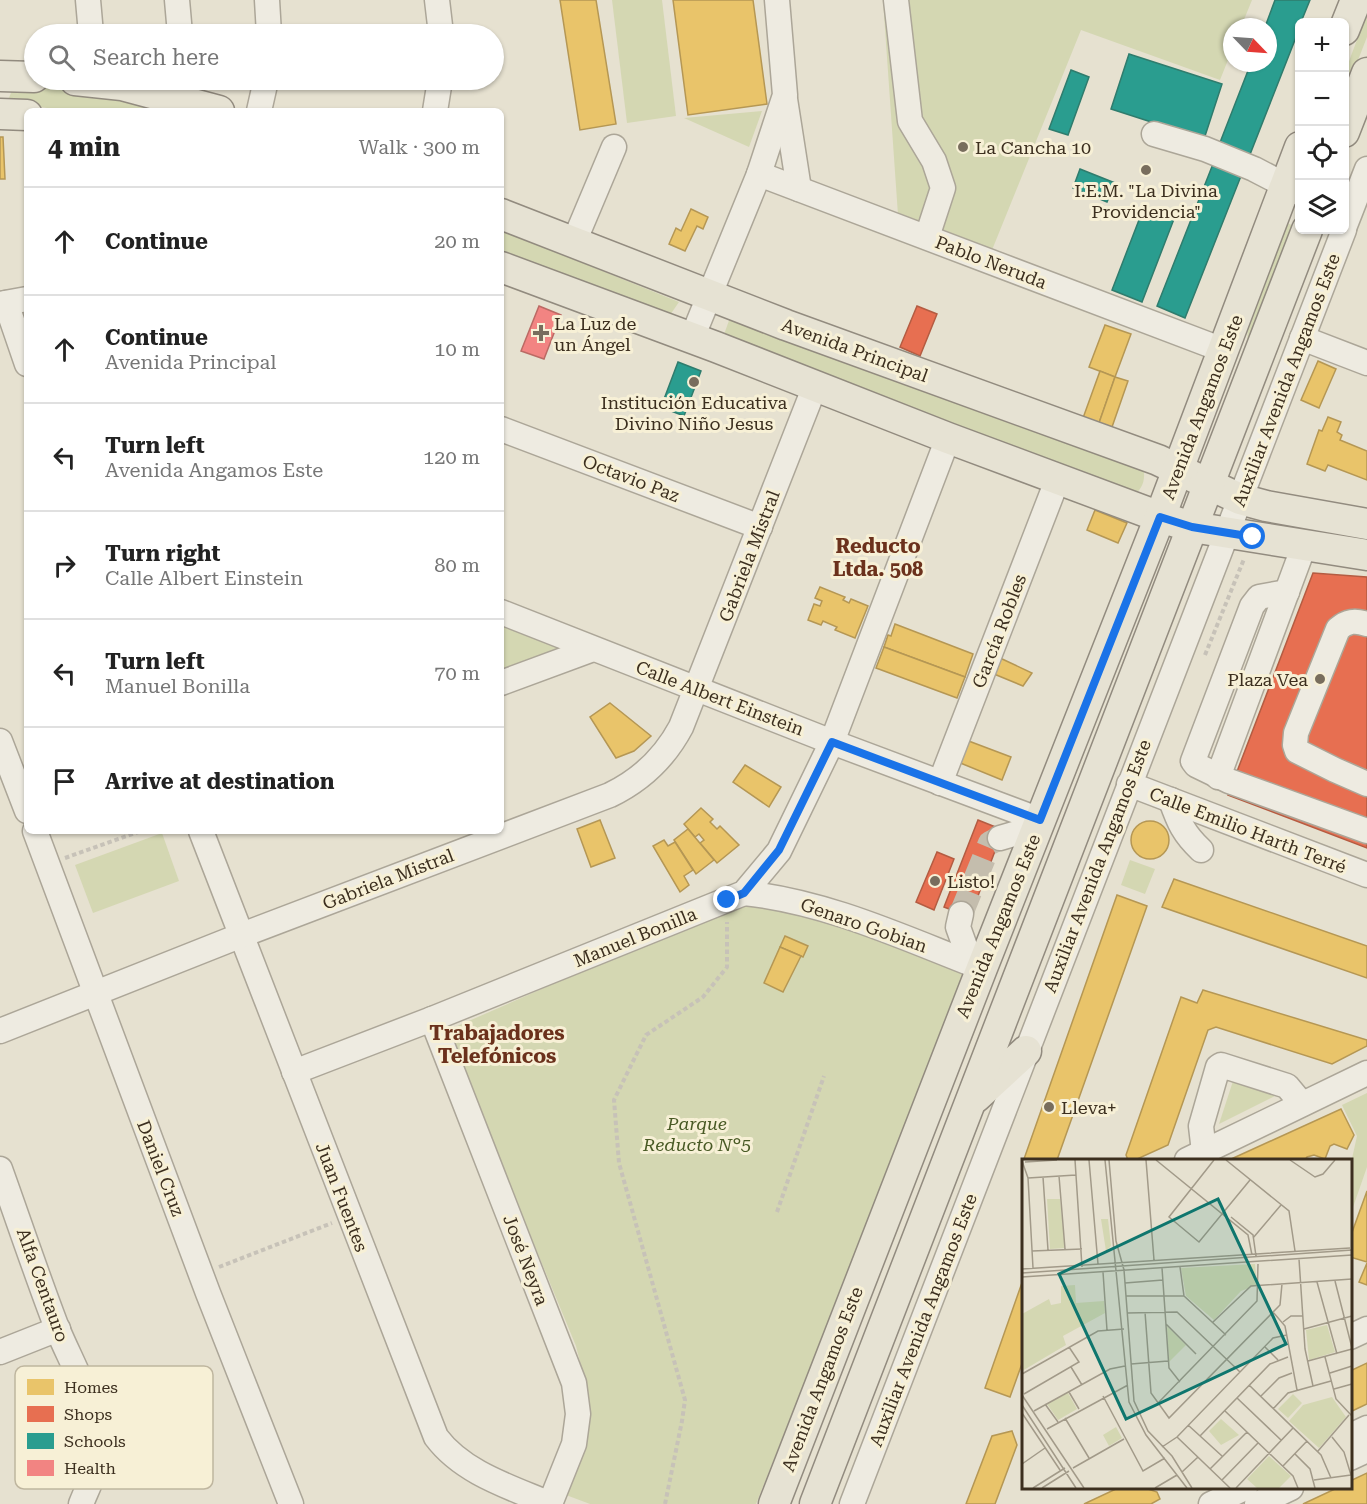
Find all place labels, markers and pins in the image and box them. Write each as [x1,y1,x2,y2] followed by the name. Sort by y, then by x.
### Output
[975,137,1091,158] place label: La Cancha 10
[956,140,970,154] marker: La Cancha 10
[1139,163,1153,177] marker: I.E.M. "La Divina Providencia"
[1074,180,1218,222] place label: I.E.M. "La Divina Providencia"
[554,313,637,355] place label: La Luz de un Ángel
[532,324,550,342] marker: La Luz de un Ángel
[687,375,701,389] marker: Institución Educativa Divino Niño Jesus
[601,392,788,434] place label: Institución Educativa Divino Niño Jesus
[1227,669,1308,690] place label: Plaza Vea
[1313,672,1327,686] marker: Plaza Vea
[947,871,995,892] place label: Listo!
[928,874,942,888] marker: Listo!
[1061,1097,1117,1118] place label: Lleva+
[1042,1100,1056,1114] marker: Lleva+

